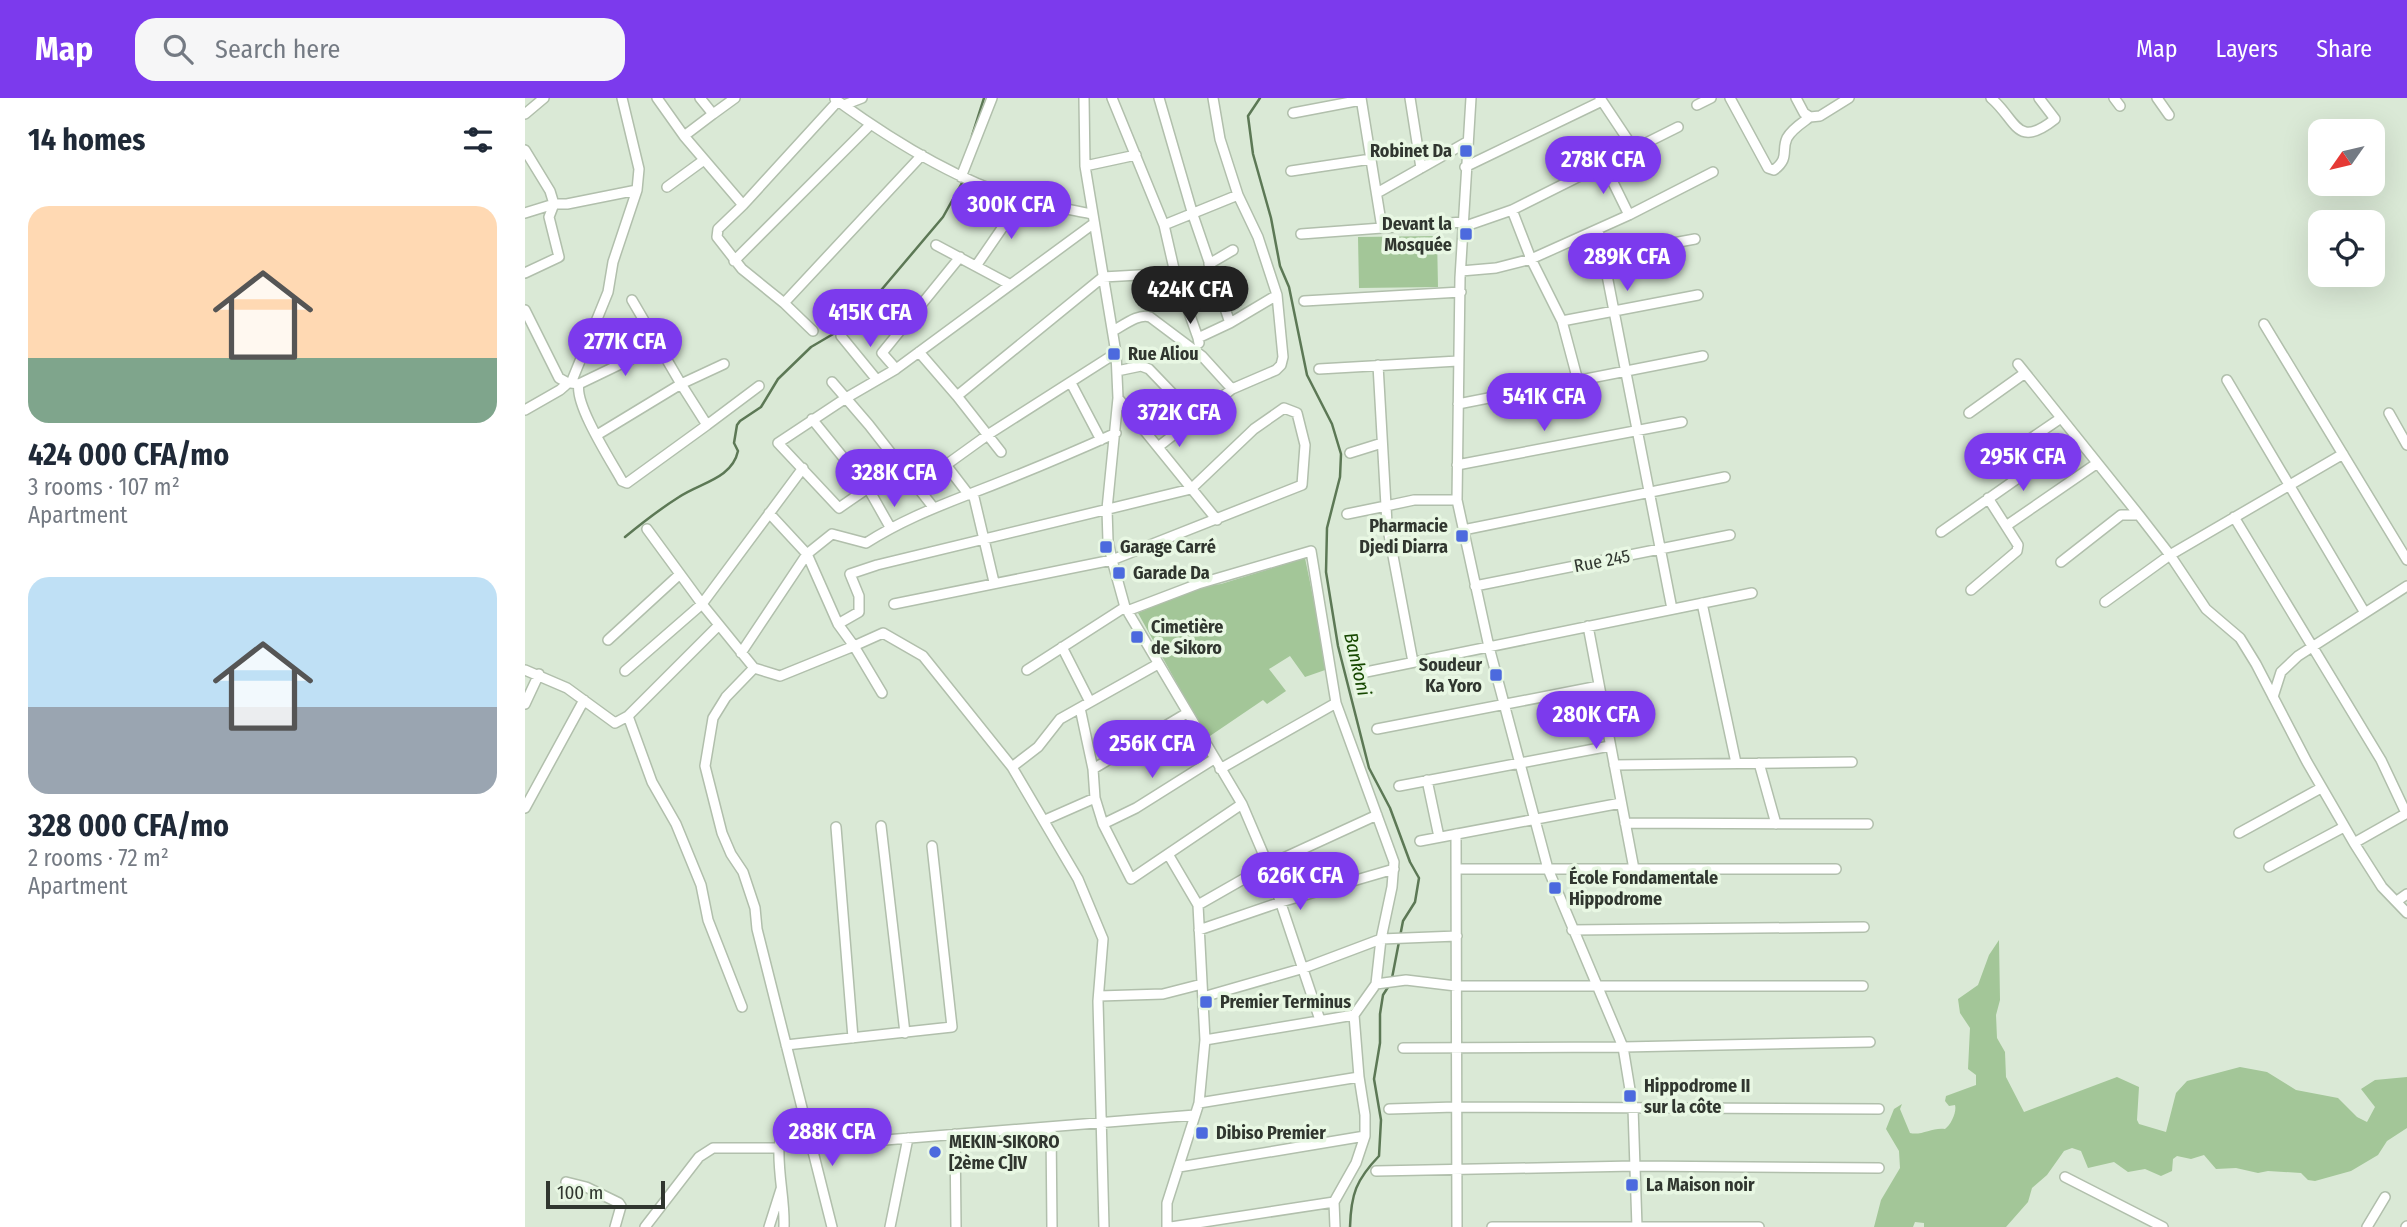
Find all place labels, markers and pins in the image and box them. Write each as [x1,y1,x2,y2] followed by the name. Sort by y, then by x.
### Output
[1531,136,1675,196] pin: 278K CFA
[1370,140,1452,162] place label: Robinet Da
[1458,143,1474,159] marker: Robinet Da
[939,181,1083,241] pin: 300K CFA
[1382,213,1452,256] place label: Devant la Mosquée
[1458,226,1474,242] marker: Devant la Mosquée
[1555,234,1699,293] pin: 289K CFA
[1118,266,1262,326] pin: 424K CFA
[798,289,942,349] pin: 415K CFA
[553,318,697,378] pin: 277K CFA
[1128,343,1199,365] place label: Rue Aliou
[1106,346,1122,362] marker: Rue Aliou
[1472,374,1616,433] pin: 541K CFA
[1107,390,1251,449] pin: 372K CFA
[1951,434,2095,493] pin: 295K CFA
[822,450,966,509] pin: 328K CFA
[1359,515,1448,558] place label: Pharmacie Djedi Diarra
[1454,528,1470,544] marker: Pharmacie Djedi Diarra
[1120,536,1216,558] place label: Garage Carré
[1098,539,1114,555] marker: Garage Carré
[1133,562,1210,584] place label: Garade Da
[1111,565,1127,581] marker: Garade Da
[1151,616,1223,659] place label: Cimetière de Sikoro
[1129,629,1145,645] marker: Cimetière de Sikoro
[1419,654,1482,697] place label: Soudeur Ka Yoro
[1488,667,1504,683] marker: Soudeur Ka Yoro
[1524,692,1668,751] pin: 280K CFA
[1080,720,1224,780] pin: 256K CFA
[1228,852,1372,912] pin: 626K CFA
[1569,866,1718,910] place label: École Fondamentale Hippodrome
[1547,880,1563,896] marker: École Fondamentale Hippodrome
[1220,991,1351,1013] place label: Premier Terminus
[1198,994,1214,1010] marker: Premier Terminus
[1644,1075,1750,1118] place label: Hippodrome II sur la côte
[1622,1088,1638,1104] marker: Hippodrome II sur la côte
[760,1108,904,1168] pin: 288K CFA
[1216,1122,1326,1144] place label: Dibiso Premier
[1194,1125,1210,1141] marker: Dibiso Premier
[949,1131,1060,1174] place label: MEKIN-SIKORO [2ème C]IV
[927,1144,943,1160] marker: MEKIN-SIKORO [2ème C]IV
[1646,1174,1755,1196] place label: La Maison noir
[1624,1177,1640,1193] marker: La Maison noir

